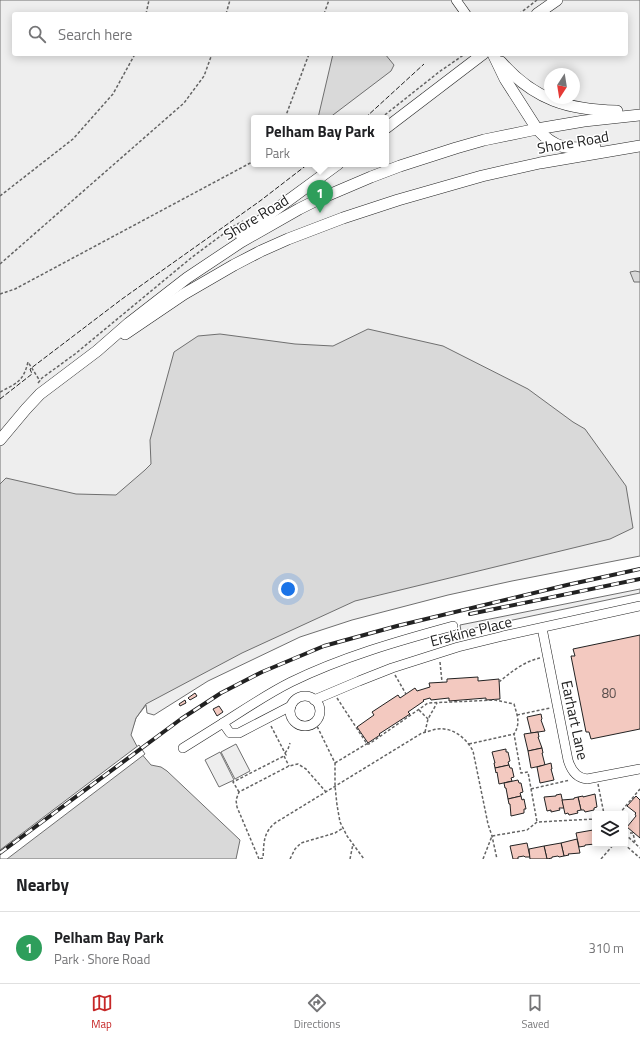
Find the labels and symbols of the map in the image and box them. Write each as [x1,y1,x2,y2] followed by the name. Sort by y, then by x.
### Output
[544,68,580,104] north arrow
[535,124,611,160] street label: Shore Road
[307,180,333,213] pin: 1
[219,188,293,246] street label: Shore Road
[278,579,298,599] your location
[428,610,514,652] street label: Erskine Place
[555,678,595,762] street label: Earhart Lane
[602,683,616,703] house number: 80

